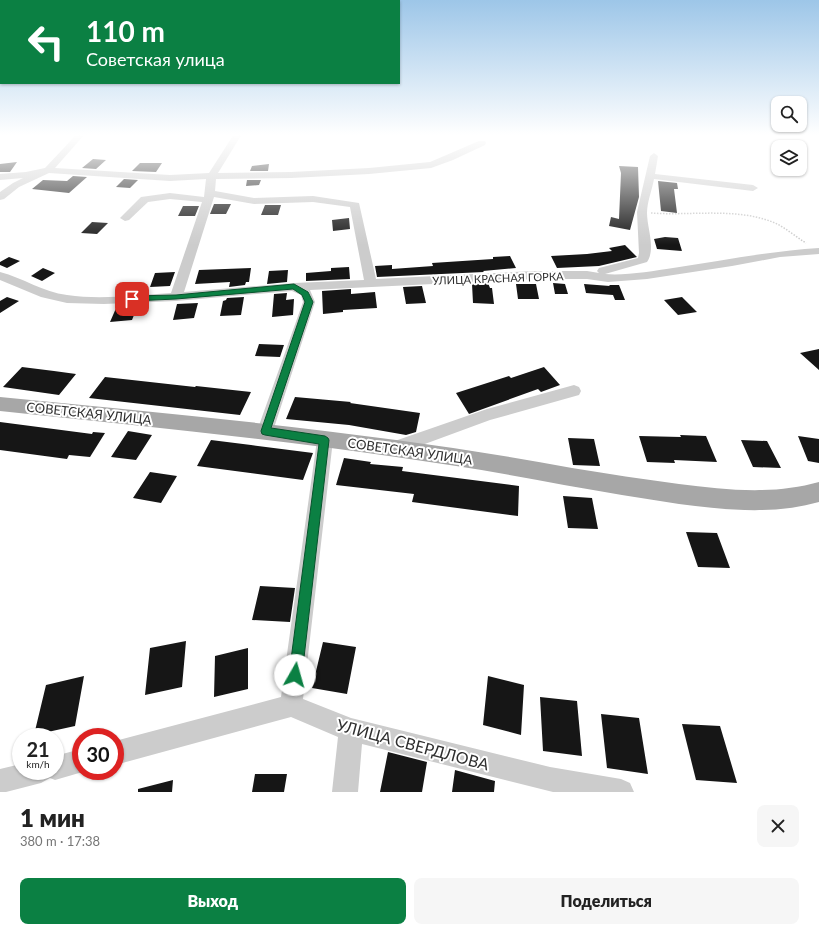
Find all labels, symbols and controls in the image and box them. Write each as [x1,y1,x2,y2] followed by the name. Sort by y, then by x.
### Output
[86,14,165,48] text: 110 m
[20,16,72,68] icon: left
[86,48,225,70] text: Советская улица
[771,96,807,176] map controls
[771,96,807,132] button: search
[771,140,807,176] button: layers
[432,269,564,287] street label: УЛИЦА КРАСНАЯ ГОРКА
[115,282,149,316] pin
[121,288,143,310] icon: arrive
[26,398,153,428] street label: СОВЕТСКАЯ УЛИЦА
[347,434,474,468] street label: СОВЕТСКАЯ УЛИЦА
[274,654,316,696] position arrow
[335,715,491,774] street label: УЛИЦА СВЕРДЛОВА
[72,728,124,780] speed limit sign: 30
[26,737,50,761] text: 21
[26,758,50,770] text: km/h
[20,803,85,832] text: 1 мин
[757,805,799,847] button: close
[20,833,100,849] text: 380 m · 17:38
[20,878,406,924] button: Выход
[414,878,799,924] button: Поделиться

